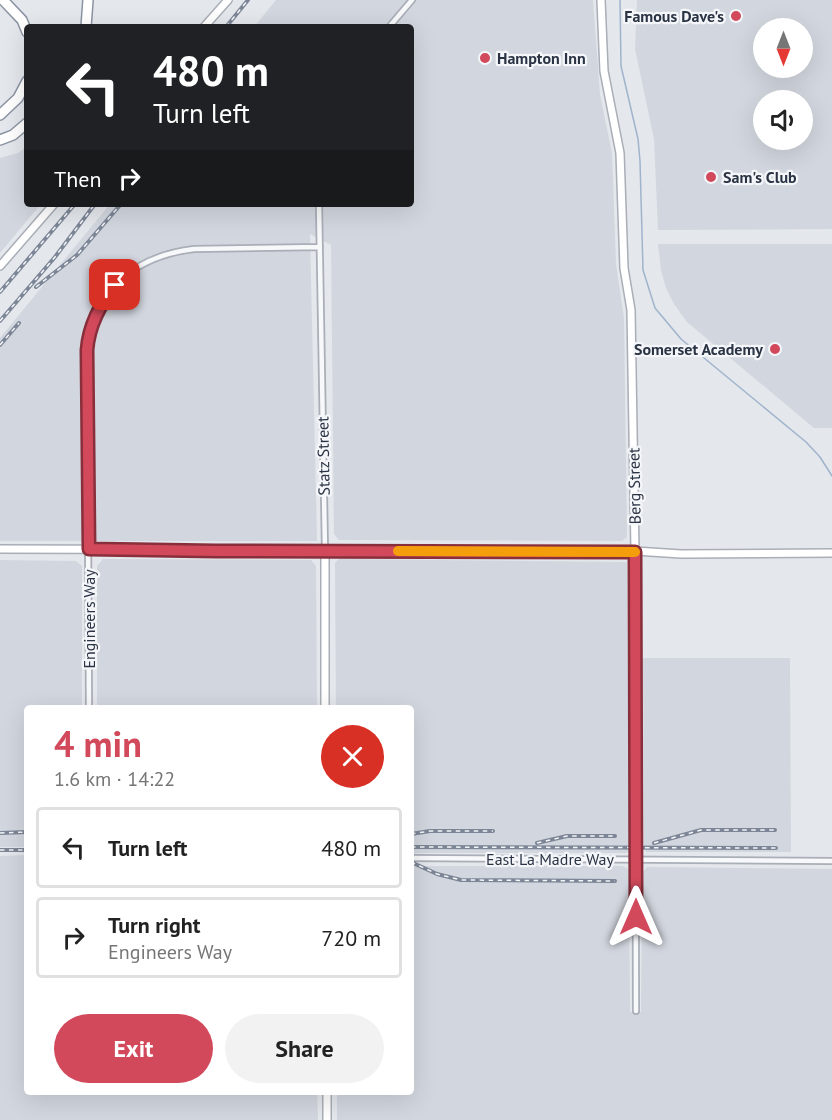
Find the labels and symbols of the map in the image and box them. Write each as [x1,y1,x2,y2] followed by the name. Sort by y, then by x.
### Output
[624,6,724,26] place label: Famous Dave's
[729,9,743,23] marker: Famous Dave's
[753,18,813,78] north arrow
[497,48,586,68] place label: Hampton Inn
[478,51,492,65] marker: Hampton Inn
[723,167,797,187] place label: Sam's Club
[704,170,718,184] marker: Sam's Club
[89,259,140,310] pin
[634,339,763,359] place label: Somerset Academy
[768,342,782,356] marker: Somerset Academy
[312,416,334,496] street label: Statz Street
[623,447,645,524] street label: Berg Street
[79,569,99,669] street label: Engineers Way
[486,849,614,869] street label: East La Madre Way
[604,885,668,949] position arrow

